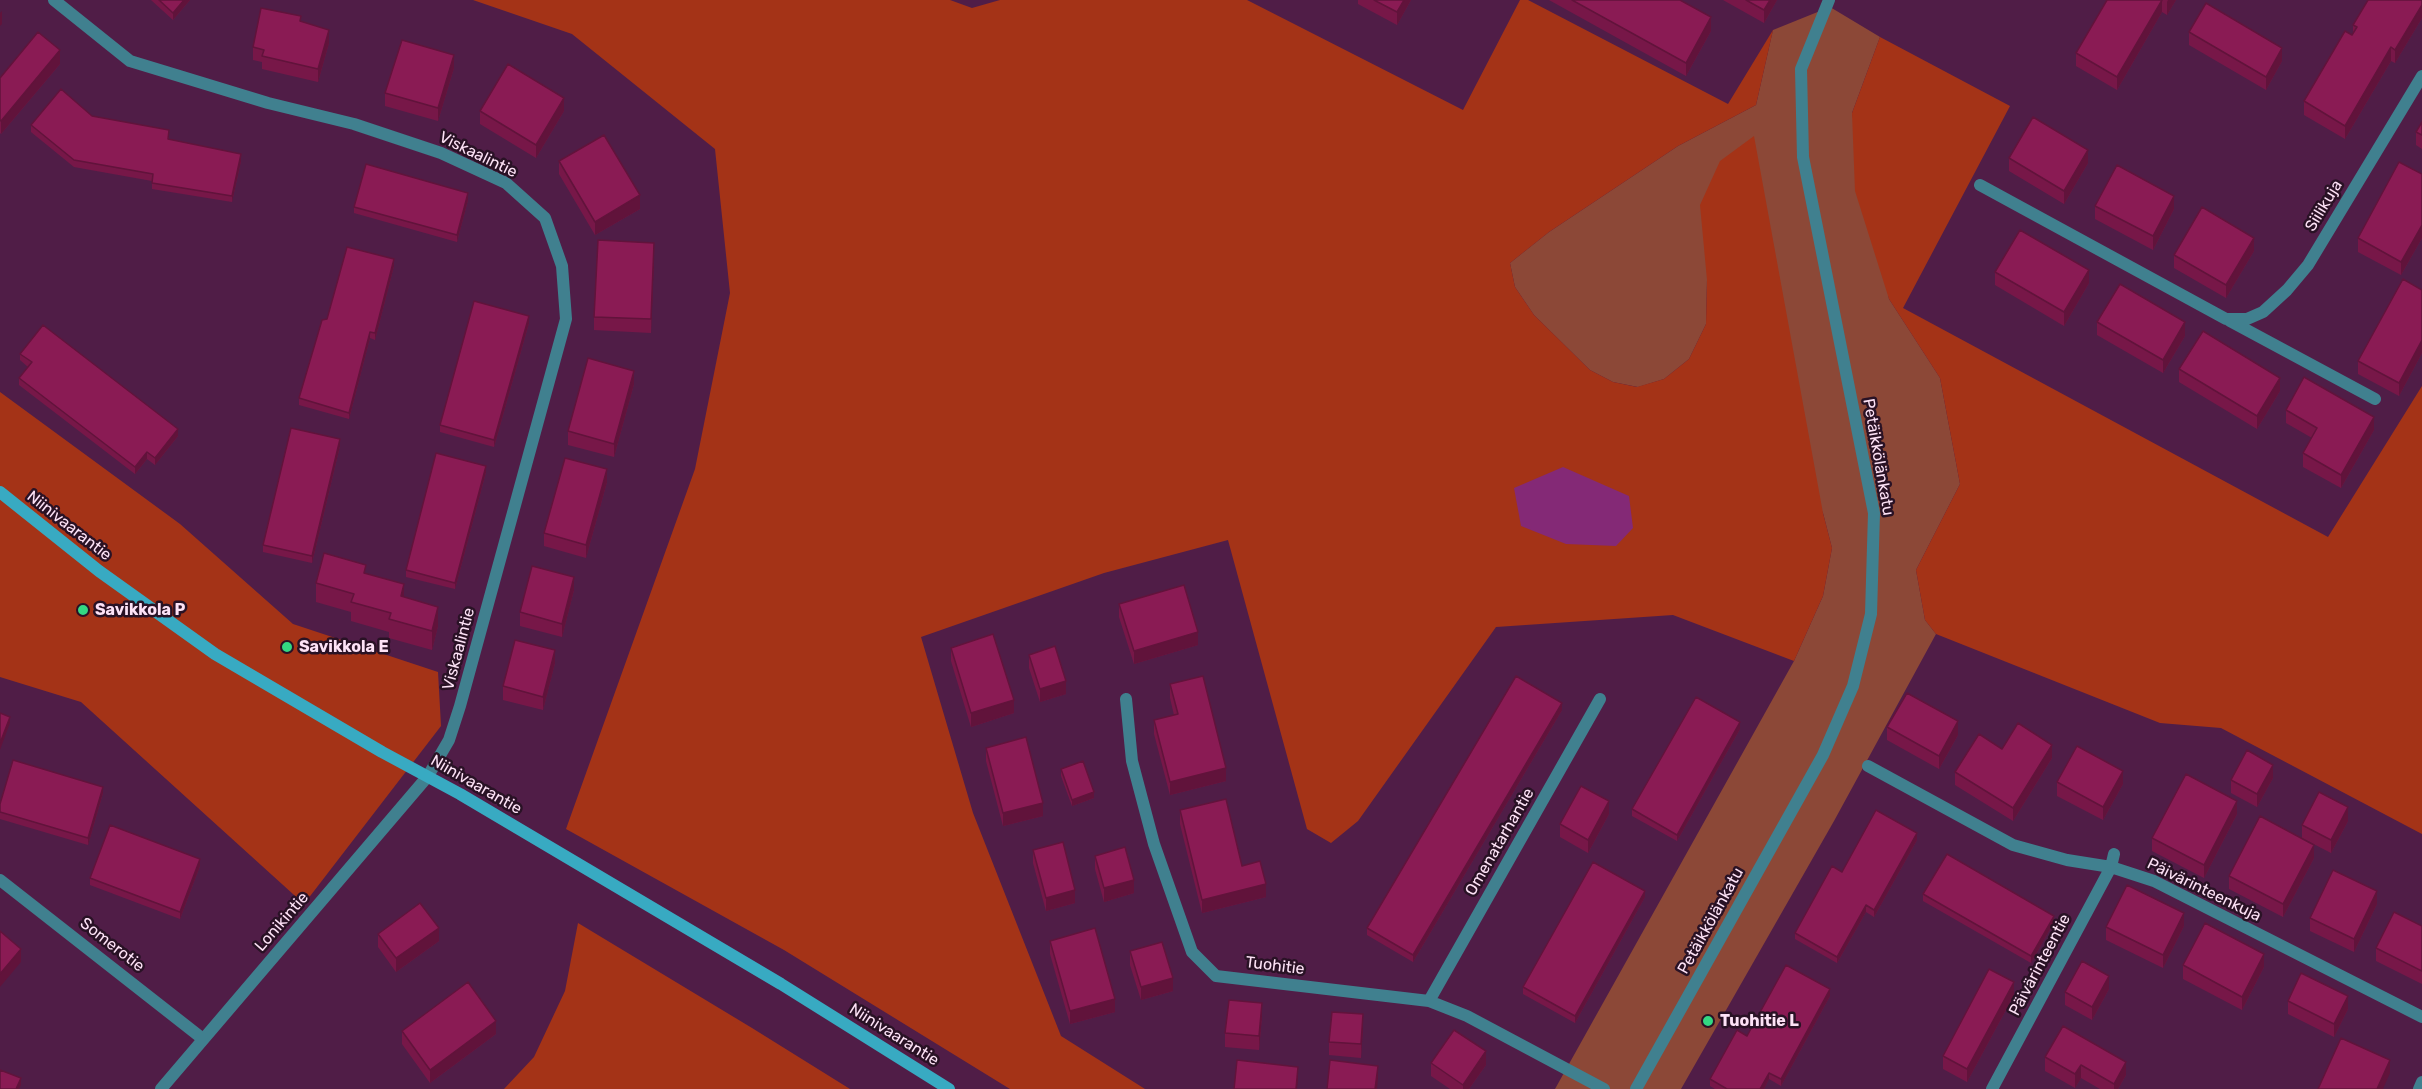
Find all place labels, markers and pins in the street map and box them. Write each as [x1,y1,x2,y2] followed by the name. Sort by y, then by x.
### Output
[95,600,185,620] place label: Savikkola P
[76,603,90,617] marker: Savikkola P
[299,637,389,657] place label: Savikkola E
[280,640,294,654] marker: Savikkola E
[1720,1011,1799,1031] place label: Tuohitie L
[1701,1014,1715,1028] marker: Tuohitie L

